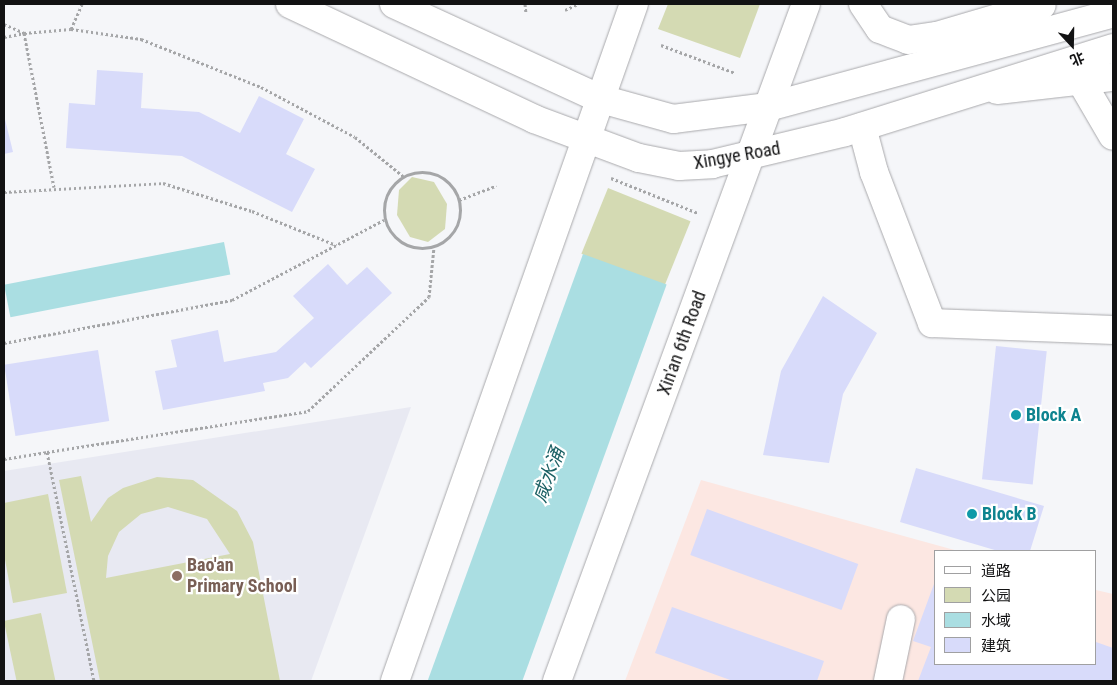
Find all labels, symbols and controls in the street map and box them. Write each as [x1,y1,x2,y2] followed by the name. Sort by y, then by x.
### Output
[1047,20,1097,70] north arrow
[1068,49,1087,69] text: 北
[692,138,782,174] street label: Xingye Road
[653,288,711,398] street label: Xin'an 6th Road
[1026,404,1081,426] place label: Block A
[1010,409,1022,421] marker: Block A
[529,444,569,506] water label: 咸水涌
[982,503,1037,525] place label: Block B
[966,508,978,520] marker: Block B
[934,550,1097,665] legend
[187,555,297,598] place label: Bao'an Primary School
[981,562,1011,580] text: 道路
[171,570,183,582] marker: Bao'an Primary School
[981,587,1011,605] text: 公园
[981,612,1011,630] text: 水域
[981,637,1011,655] text: 建筑

